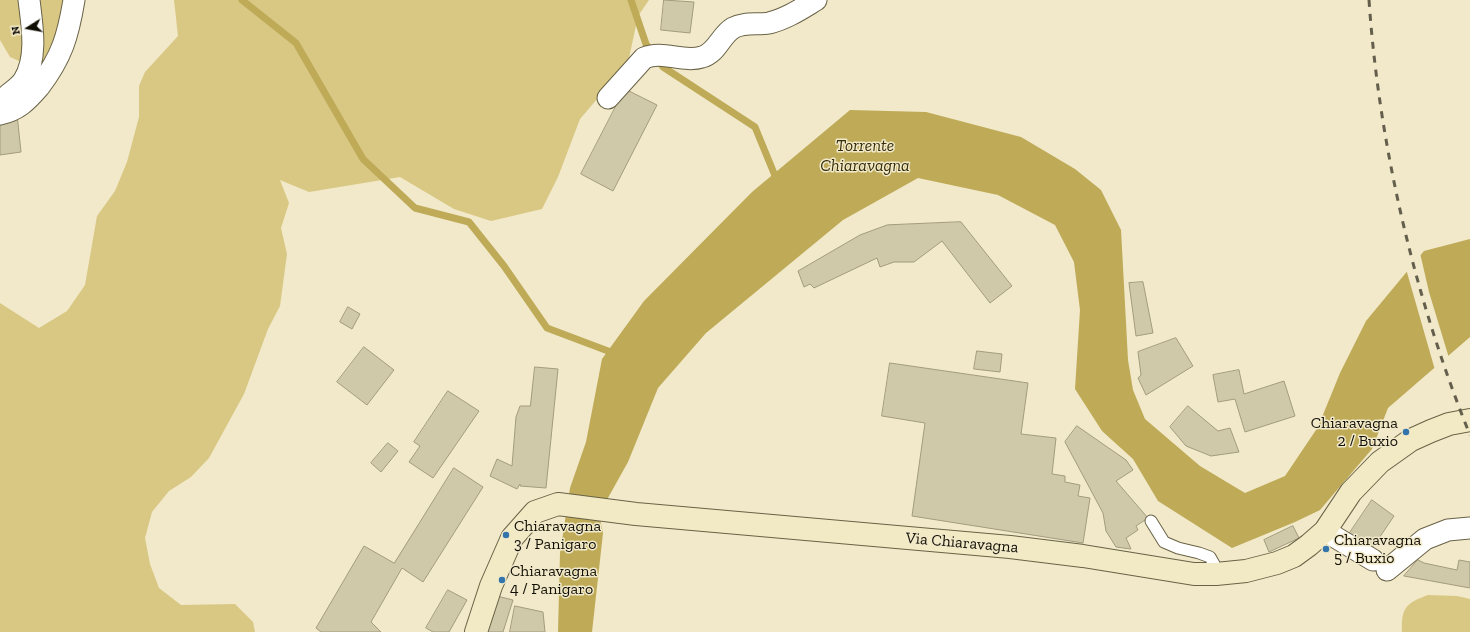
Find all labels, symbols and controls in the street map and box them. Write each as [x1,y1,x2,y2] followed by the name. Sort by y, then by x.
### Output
[8,8,48,48] north arrow
[9,25,23,36] text: N
[820,136,910,176] water label: Torrente Chiaravagna
[1311,413,1398,451] place label: Chiaravagna 2 / Buxio
[1401,427,1411,437] marker: Chiaravagna 2 / Buxio
[514,516,601,554] place label: Chiaravagna 3 / Panigaro
[905,529,1019,557] street label: Via Chiaravagna
[501,530,511,540] marker: Chiaravagna 3 / Panigaro
[1334,530,1421,568] place label: Chiaravagna 5 / Buxio
[1321,544,1331,554] marker: Chiaravagna 5 / Buxio
[510,561,597,599] place label: Chiaravagna 4 / Panigaro
[497,575,507,585] marker: Chiaravagna 4 / Panigaro

